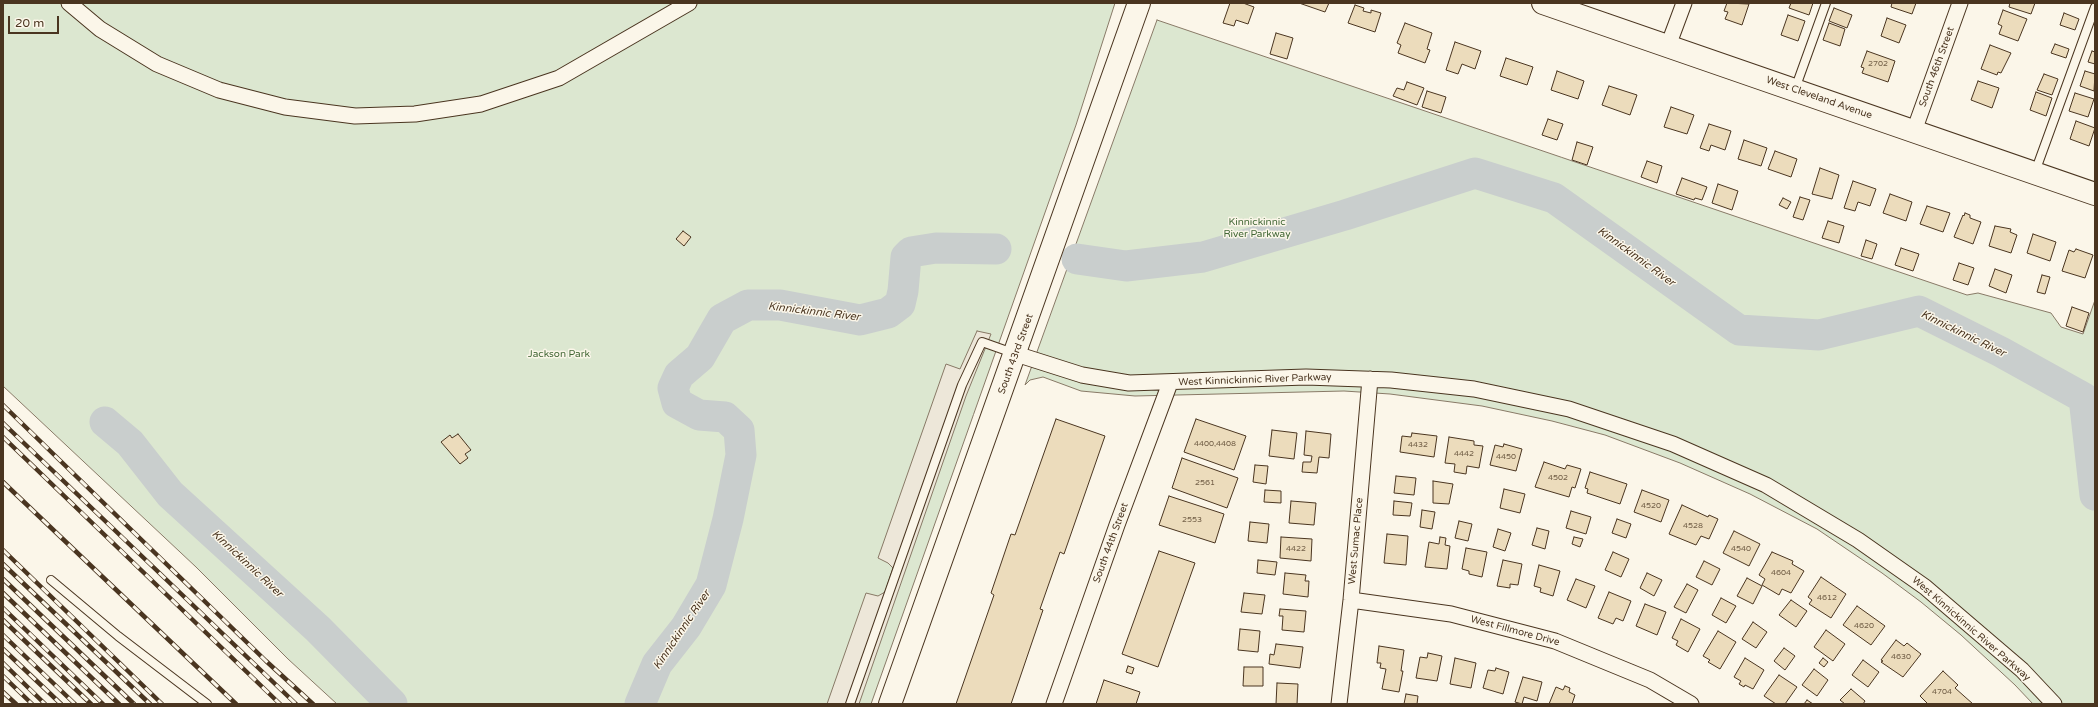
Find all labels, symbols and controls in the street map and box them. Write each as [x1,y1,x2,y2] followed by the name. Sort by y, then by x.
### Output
[10,8,61,34] scale bar
[15,16,44,30] text: 20 m
[1917,25,1957,109] street label: South 46th Street
[1868,59,1888,69] house number: 2702
[1764,74,1874,122] street label: West Cleveland Avenue
[1223,216,1291,240] park label: Kinnickinnic River Parkway
[1595,224,1677,290] water label: Kinnickinnic River
[767,300,861,324] water label: Kinnickinnic River
[1919,308,2007,360] water label: Kinnickinnic River
[996,312,1036,396] street label: South 43rd Street
[528,348,590,360] park label: Jackson Park
[1178,371,1332,389] street label: West Kinnickinnic River Parkway
[1194,439,1236,449] house number: 4400,4408
[1408,440,1428,450] house number: 4432
[1454,449,1474,459] house number: 4442
[1496,452,1516,462] house number: 4450
[1548,473,1568,483] house number: 4502
[1195,478,1215,488] house number: 2561
[1346,497,1366,585] street label: West Sumac Place
[1091,501,1131,585] street label: South 44th Street
[1641,501,1661,511] house number: 4520
[1182,515,1202,525] house number: 2553
[1683,521,1703,531] house number: 4528
[209,528,285,600] water label: Kinnickinnic River
[1286,544,1306,554] house number: 4422
[1731,544,1751,554] house number: 4540
[1771,568,1791,578] house number: 4604
[1909,574,2033,684] street label: West Kinnickinnic River Parkway
[651,588,713,672] water label: Kinnickinnic River
[1817,593,1837,603] house number: 4612
[1469,613,1561,649] street label: West Fillmore Drive
[1854,621,1874,631] house number: 4620
[1891,652,1911,662] house number: 4630
[1932,687,1952,697] house number: 4704

